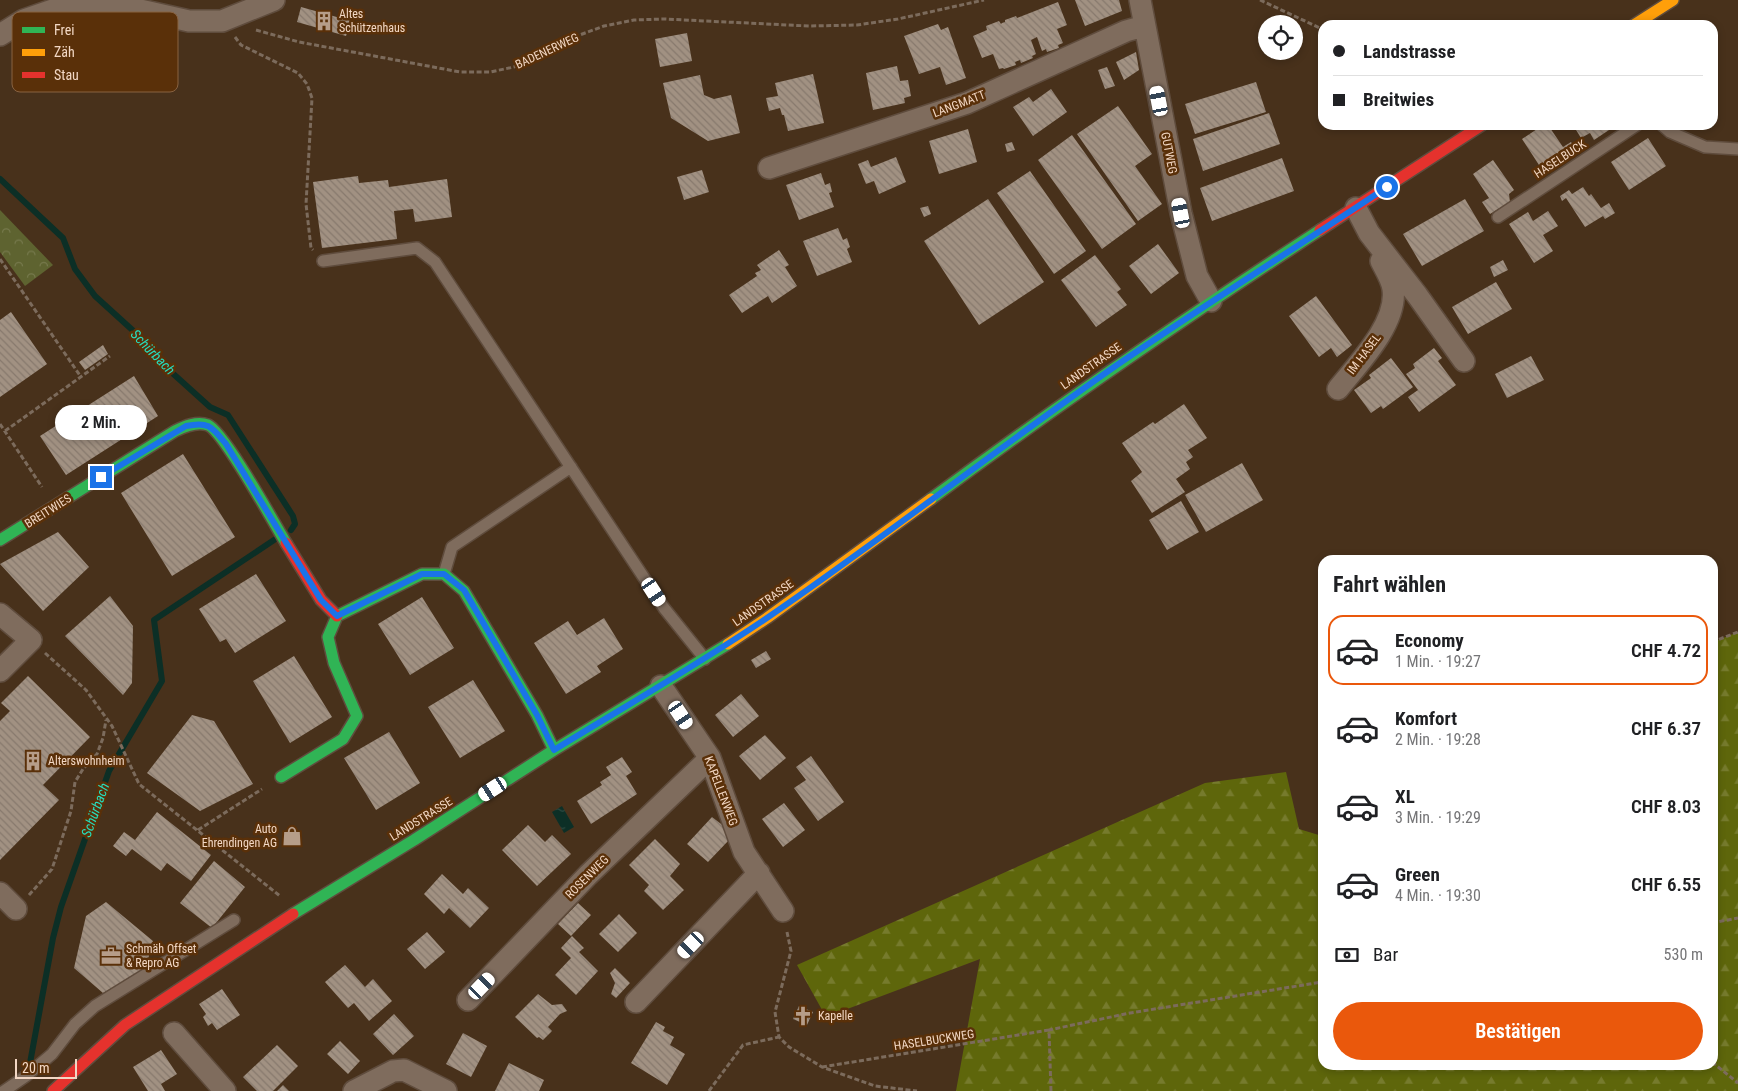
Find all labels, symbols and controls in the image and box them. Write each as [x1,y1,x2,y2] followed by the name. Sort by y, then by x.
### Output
[339,7,405,35] place label: Altes Schützenhaus
[313,10,335,32] building icon: Altes Schützenhaus
[12,12,178,92] legend
[1258,15,1303,60] map controls
[1258,15,1303,60] button: locate
[54,22,74,38] text: Frei
[513,30,581,72] street label: BADENERWEG
[1363,40,1456,63] text: Landstrasse
[54,44,75,60] text: Zäh
[54,67,79,83] text: Stau
[1148,85,1169,117] car
[931,88,987,120] street label: LANGMATT
[1363,88,1434,111] text: Breitwies
[1158,131,1180,175] street label: GUTWEG
[1531,137,1589,181] street label: HASELBUCK
[1376,176,1398,198] route start
[1170,197,1191,229] car
[128,326,178,378] water label: Schürbach
[1344,331,1384,377] street label: IM HASEL
[1058,340,1124,392] street label: LANDSTRASSE
[55,404,147,440] callout: 2 Min.
[81,413,121,432] text: 2 Min.
[90,466,112,488] route end
[22,491,74,531] street label: BREITWIES
[1333,572,1446,597] text: Fahrt wählen
[639,575,668,609] car
[730,577,796,629] street label: LANDSTRASSE
[1335,628,1380,673] icon: car
[1395,629,1464,652] text: Economy
[1631,639,1701,662] text: CHF 4.72
[1395,652,1481,671] text: 1 Min. · 19:27
[666,698,695,732] car
[1335,706,1380,751] icon: car
[1395,707,1457,730] text: Komfort
[1631,717,1701,740] text: CHF 6.37
[1395,730,1481,749] text: 2 Min. · 19:28
[22,750,44,772] building icon: Alterswohnheim
[48,754,125,768] place label: Alterswohnheim
[701,754,741,828] street label: KAPELLENWEG
[476,775,509,803] car
[78,781,112,839] water label: Schürbach
[1335,784,1380,829] icon: car
[1395,785,1415,808] text: XL
[387,794,455,844] street label: LANDSTRASSE
[1631,795,1701,818] text: CHF 8.03
[1395,808,1481,827] text: 3 Min. · 19:29
[202,822,277,850] place label: Auto Ehrendingen AG
[281,825,303,847] shop icon: Auto Ehrendingen AG
[562,852,612,902] street label: ROSENWEG
[1335,862,1380,907] icon: car
[1395,863,1440,886] text: Green
[1631,873,1701,896] text: CHF 6.55
[1395,886,1481,905] text: 4 Min. · 19:30
[675,929,706,961] car
[1333,941,1361,969] icon: cash
[126,942,197,970] place label: Schmäh Offset & Repro AG
[1373,943,1398,966] text: Bar
[100,945,122,967] office icon: Schmäh Offset & Repro AG
[1664,945,1703,964] text: 530 m
[466,970,497,1002] car
[1333,1002,1703,1060] button: Bestätigen
[792,1005,814,1027] church icon: Kapelle
[818,1009,853,1023] place label: Kapelle
[893,1027,975,1053] street label: HASELBUCKWEG
[15,1056,78,1079] scale bar
[22,1060,50,1076] text: 20 m

